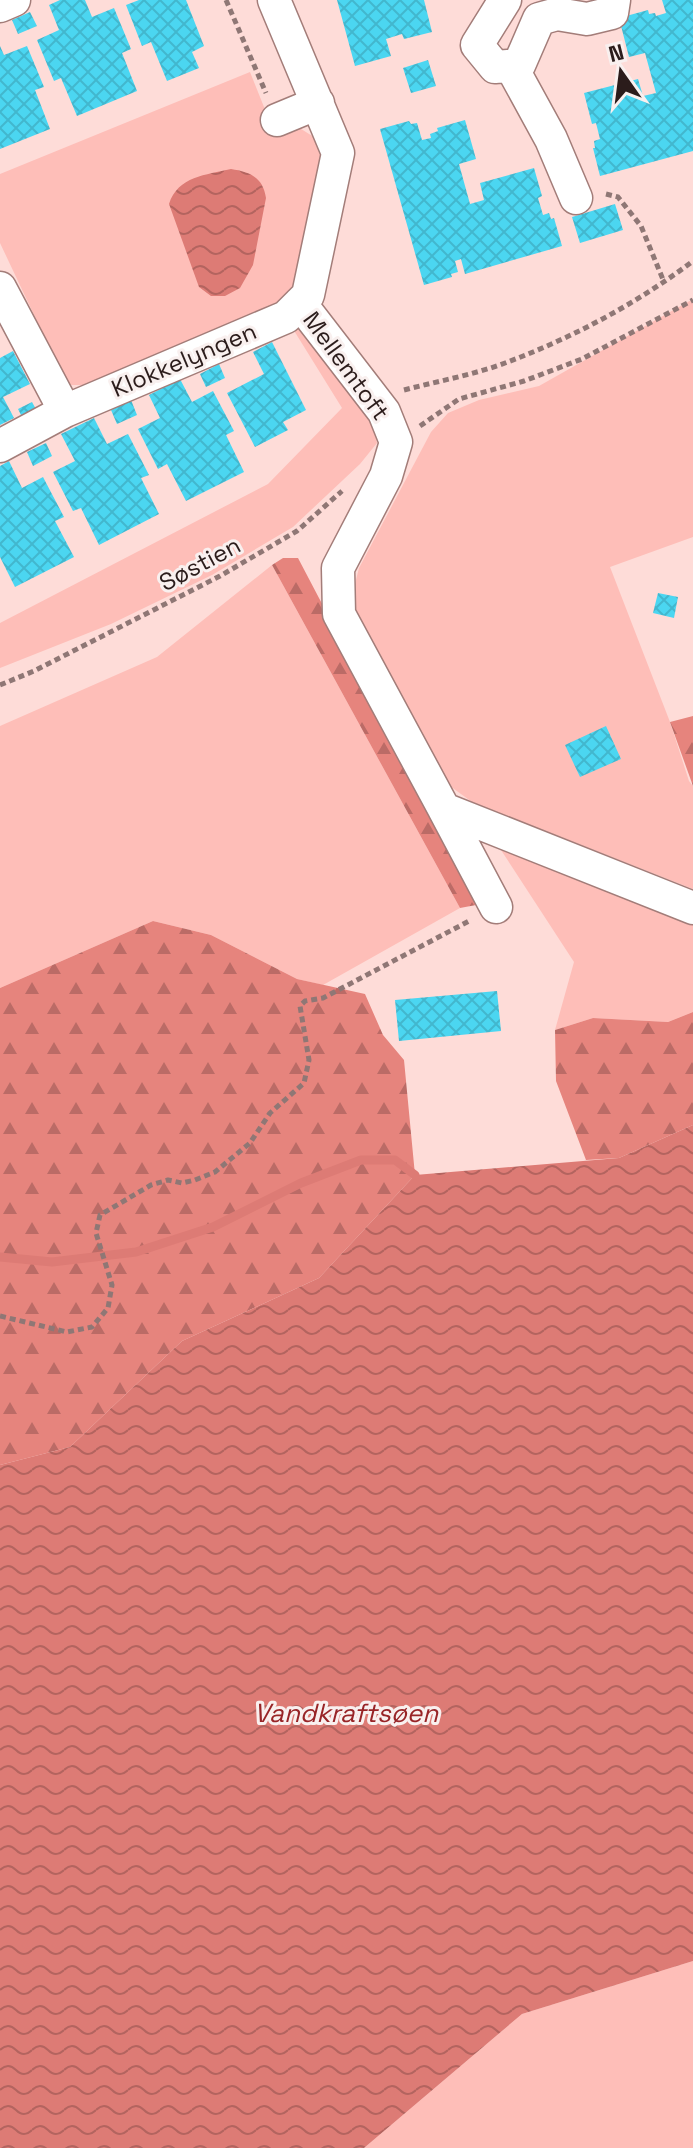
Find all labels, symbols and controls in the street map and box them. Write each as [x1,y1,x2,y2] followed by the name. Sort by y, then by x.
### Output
[581,32,661,112] north arrow
[606,37,627,68] text: N
[296,305,396,426] street label: Mellemtoft
[107,315,261,404] street label: Klokkelyngen
[154,529,246,598] street label: Søstien
[254,1696,439,1730] water label: Vandkraftsøen

